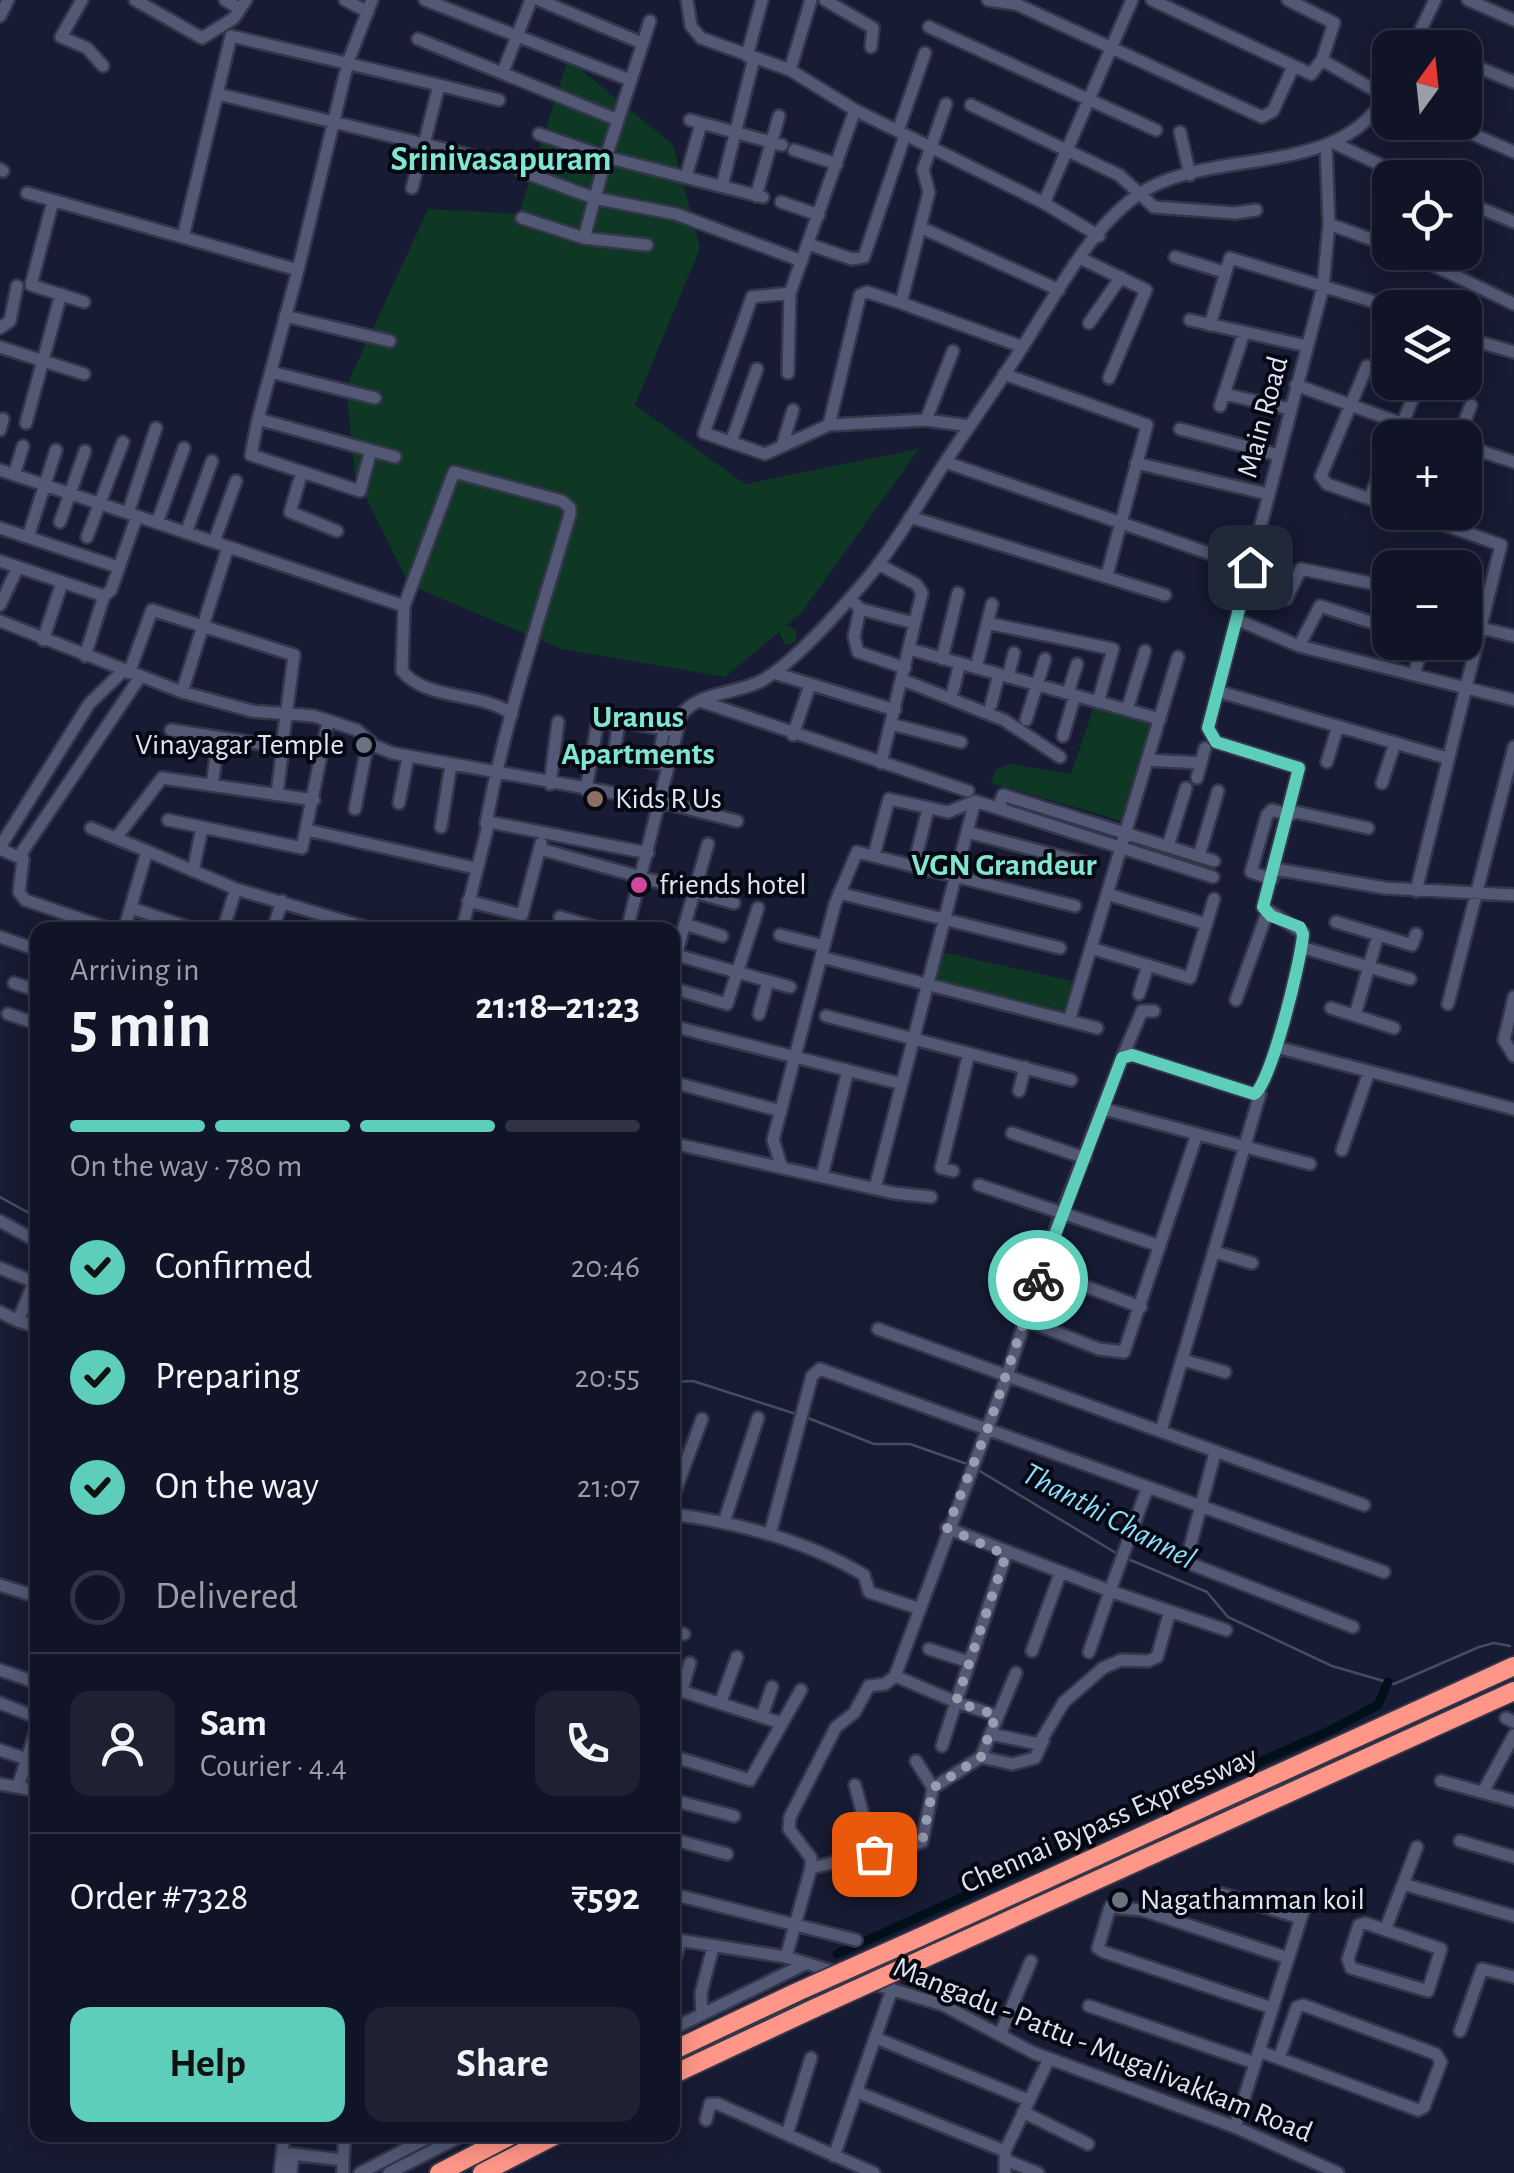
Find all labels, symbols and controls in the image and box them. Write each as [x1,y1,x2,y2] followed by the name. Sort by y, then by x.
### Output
[1372,30,1482,140] north arrow
[1372,30,1482,660] map controls
[390,142,612,177] district label: Srinivasapuram
[1372,160,1482,270] button: locate
[1372,290,1482,400] button: layers
[1232,353,1294,481] street label: Main Road
[1372,420,1482,530] button: +
[1208,525,1293,610] pin
[1223,540,1278,595] icon: home
[1372,550,1482,660] button: −
[561,701,715,770] district label: Uranus Apartments
[135,730,344,760] place label: Vinayagar Temple
[353,734,375,756] marker: Vinayagar Temple
[615,784,722,814] place label: Kids R Us
[584,788,606,810] marker: Kids R Us
[911,849,1097,881] district label: VGN Grandeur
[659,870,807,900] place label: friends hotel
[628,874,650,896] marker: friends hotel
[70,954,199,986] text: Arriving in
[475,988,640,1026] text: 21:18–21:23
[70,994,212,1059] text: 5 min
[70,1150,302,1182] text: On the way · 780 m
[988,1230,1088,1330] courier
[70,1240,125,1295] icon: check
[155,1248,312,1286] text: Confirmed
[571,1251,640,1283] text: 20:46
[1011,1253,1066,1308] icon: bike
[70,1350,125,1405] icon: check
[155,1358,300,1396] text: Preparing
[574,1361,640,1393] text: 20:55
[1017,1457,1201,1575] water label: Thanthi Channel
[70,1460,125,1515] icon: check
[155,1468,319,1506] text: On the way
[577,1471,640,1503] text: 21:07
[155,1578,298,1616] text: Delivered
[70,1691,175,1796] button: person
[535,1691,640,1796] button: phone
[200,1705,267,1743] text: Sam
[956,1741,1262,1899] street label: Chennai Bypass Expressway
[200,1750,347,1782] text: Courier · 4.4
[832,1812,917,1897] pin
[847,1827,902,1882] icon: bag
[70,1879,249,1917] text: Order #7328
[571,1879,640,1917] text: ₹592
[1140,1885,1365,1915] place label: Nagathamman koil
[1109,1889,1131,1911] marker: Nagathamman koil
[889,1952,1317,2148] street label: Mangadu - Pattu - Mugalivakkam Road
[70,2007,345,2122] button: Help
[365,2007,640,2122] button: Share

